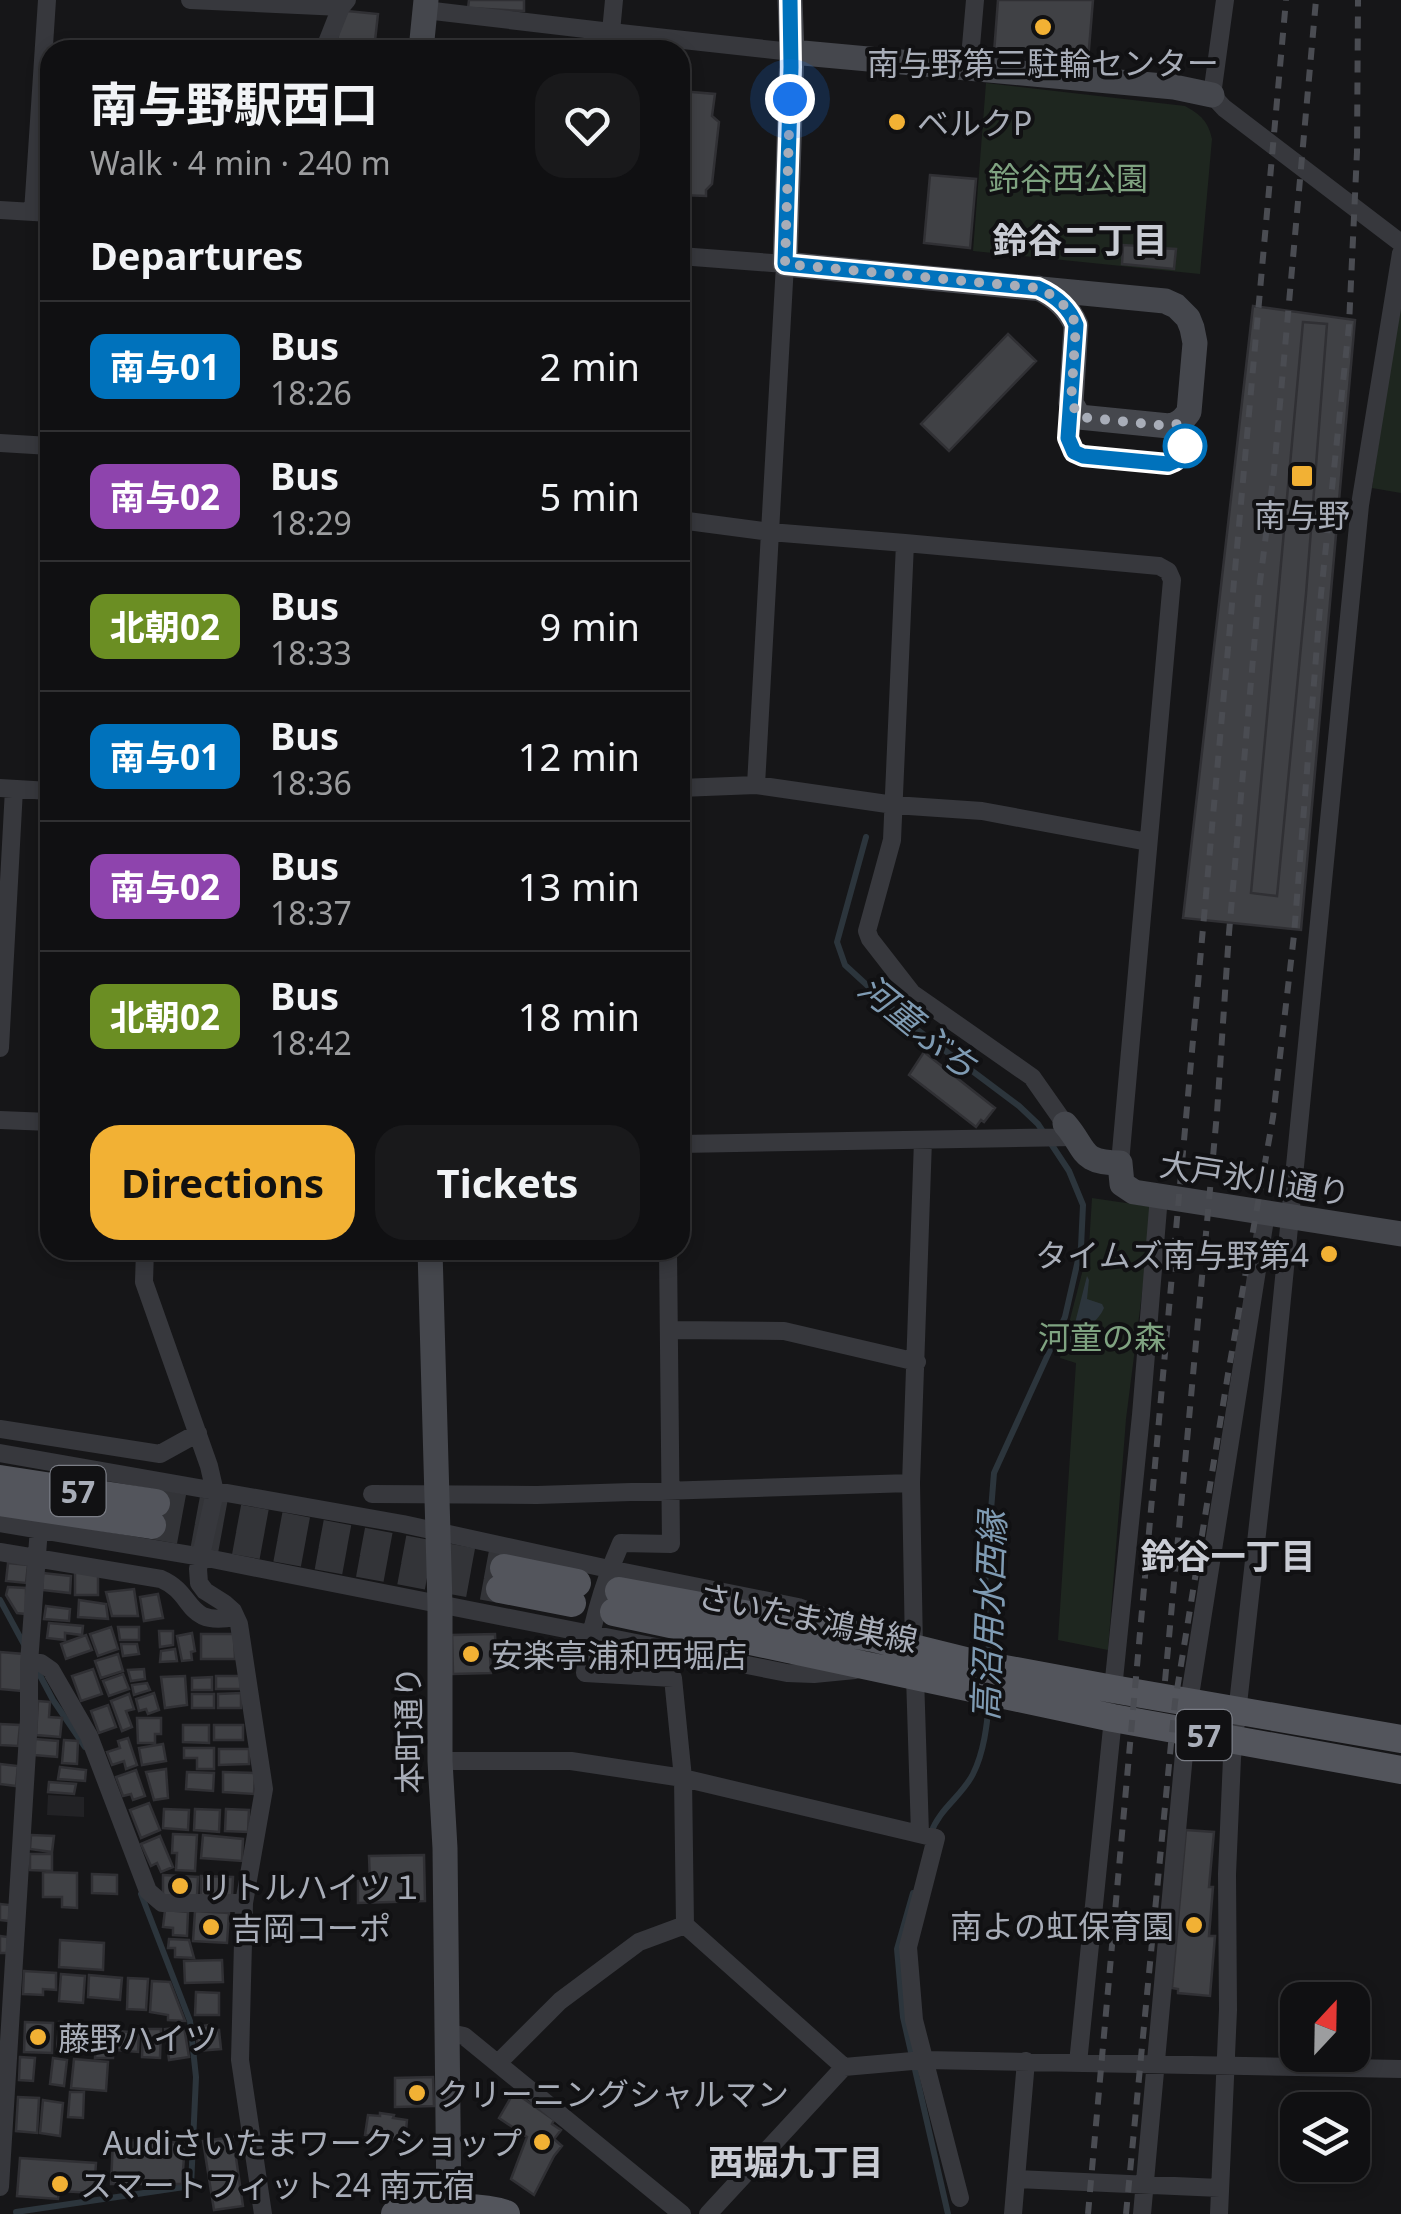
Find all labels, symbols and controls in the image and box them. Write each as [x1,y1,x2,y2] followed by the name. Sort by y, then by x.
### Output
[1032,16,1054,38] marker: 南与野第三駐輪センター
[867,41,1219,84] place label: 南与野第三駐輪センター
[90,71,378,136] text: 南与野駅西口
[535,73,640,178] button: heart
[765,74,815,124] your location
[917,101,1032,144] place label: ベルクP
[886,111,908,133] marker: ベルクP
[90,141,391,184] text: Walk · 4 min · 240 m
[988,156,1148,199] park label: 鈴谷西公園
[992,216,1168,263] district label: 鈴谷二丁目
[90,229,303,281] text: Departures
[270,319,339,371] text: Bus
[540,340,640,392] text: 2 min
[110,343,220,390] text: 南与01
[270,371,352,414] text: 18:26
[1164,425,1206,467] unlabelled marker
[270,449,339,501] text: Bus
[1289,463,1315,489] marker: 南与野
[540,470,640,522] text: 5 min
[110,473,220,520] text: 南与02
[1254,493,1350,536] place label: 南与野
[270,501,352,544] text: 18:29
[270,579,339,631] text: Bus
[540,600,640,652] text: 9 min
[110,603,220,650] text: 北朝02
[270,631,352,674] text: 18:33
[270,709,339,761] text: Bus
[518,730,640,782] text: 12 min
[110,733,220,780] text: 南与01
[270,761,352,804] text: 18:36
[270,839,339,891] text: Bus
[518,860,640,912] text: 13 min
[110,863,220,910] text: 南与02
[270,891,352,934] text: 18:37
[850,964,988,1088] water label: 河童ぶち
[270,969,339,1021] text: Bus
[518,990,640,1042] text: 18 min
[110,993,220,1040] text: 北朝02
[270,1021,352,1064] text: 18:42
[90,1125,355,1240] button: Directions
[375,1125,640,1240] button: Tickets
[1157,1142,1353,1214] street label: 大戸氷川通り
[1035,1233,1309,1276] place label: タイムズ南与野第4
[1318,1243,1340,1265] marker: タイムズ南与野第4
[1038,1315,1166,1358] park label: 河童の森
[50,1466,106,1516] road number: 57
[961,1506,1015,1722] water label: 高沼用水西縁
[1140,1532,1316,1579] district label: 鈴谷一丁目
[694,1573,922,1661] street label: さいたま鴻巣線
[491,1633,747,1676] place label: 安楽亭浦和西堀店
[460,1643,482,1665] marker: 安楽亭浦和西堀店
[385,1666,431,1794] street label: 本町通り
[1176,1710,1232,1760] road number: 57
[200,1865,423,1908] place label: リトルハイツ１
[169,1875,191,1897] marker: リトルハイツ１
[950,1904,1174,1947] place label: 南よの虹保育園
[231,1906,391,1949] place label: 吉岡コーポ
[1183,1914,1205,1936] marker: 南よの虹保育園
[200,1916,222,1938] marker: 吉岡コーポ
[1280,1982,1370,2072] north arrow
[1280,1982,1370,2182] map controls
[58,2016,217,2059] place label: 藤野ハイツ
[27,2026,49,2048] marker: 藤野ハイツ
[437,2072,789,2115] place label: クリーニングシャルマン
[406,2082,428,2104] marker: クリーニングシャルマン
[1280,2092,1370,2182] button: layers
[103,2121,522,2164] place label: Audiさいたまワークショップ
[531,2131,553,2153] marker: Audiさいたまワークショップ
[708,2138,884,2185] district label: 西堀九丁目
[80,2163,475,2206] place label: スマートフィット24 南元宿
[49,2173,71,2195] marker: スマートフィット24 南元宿

